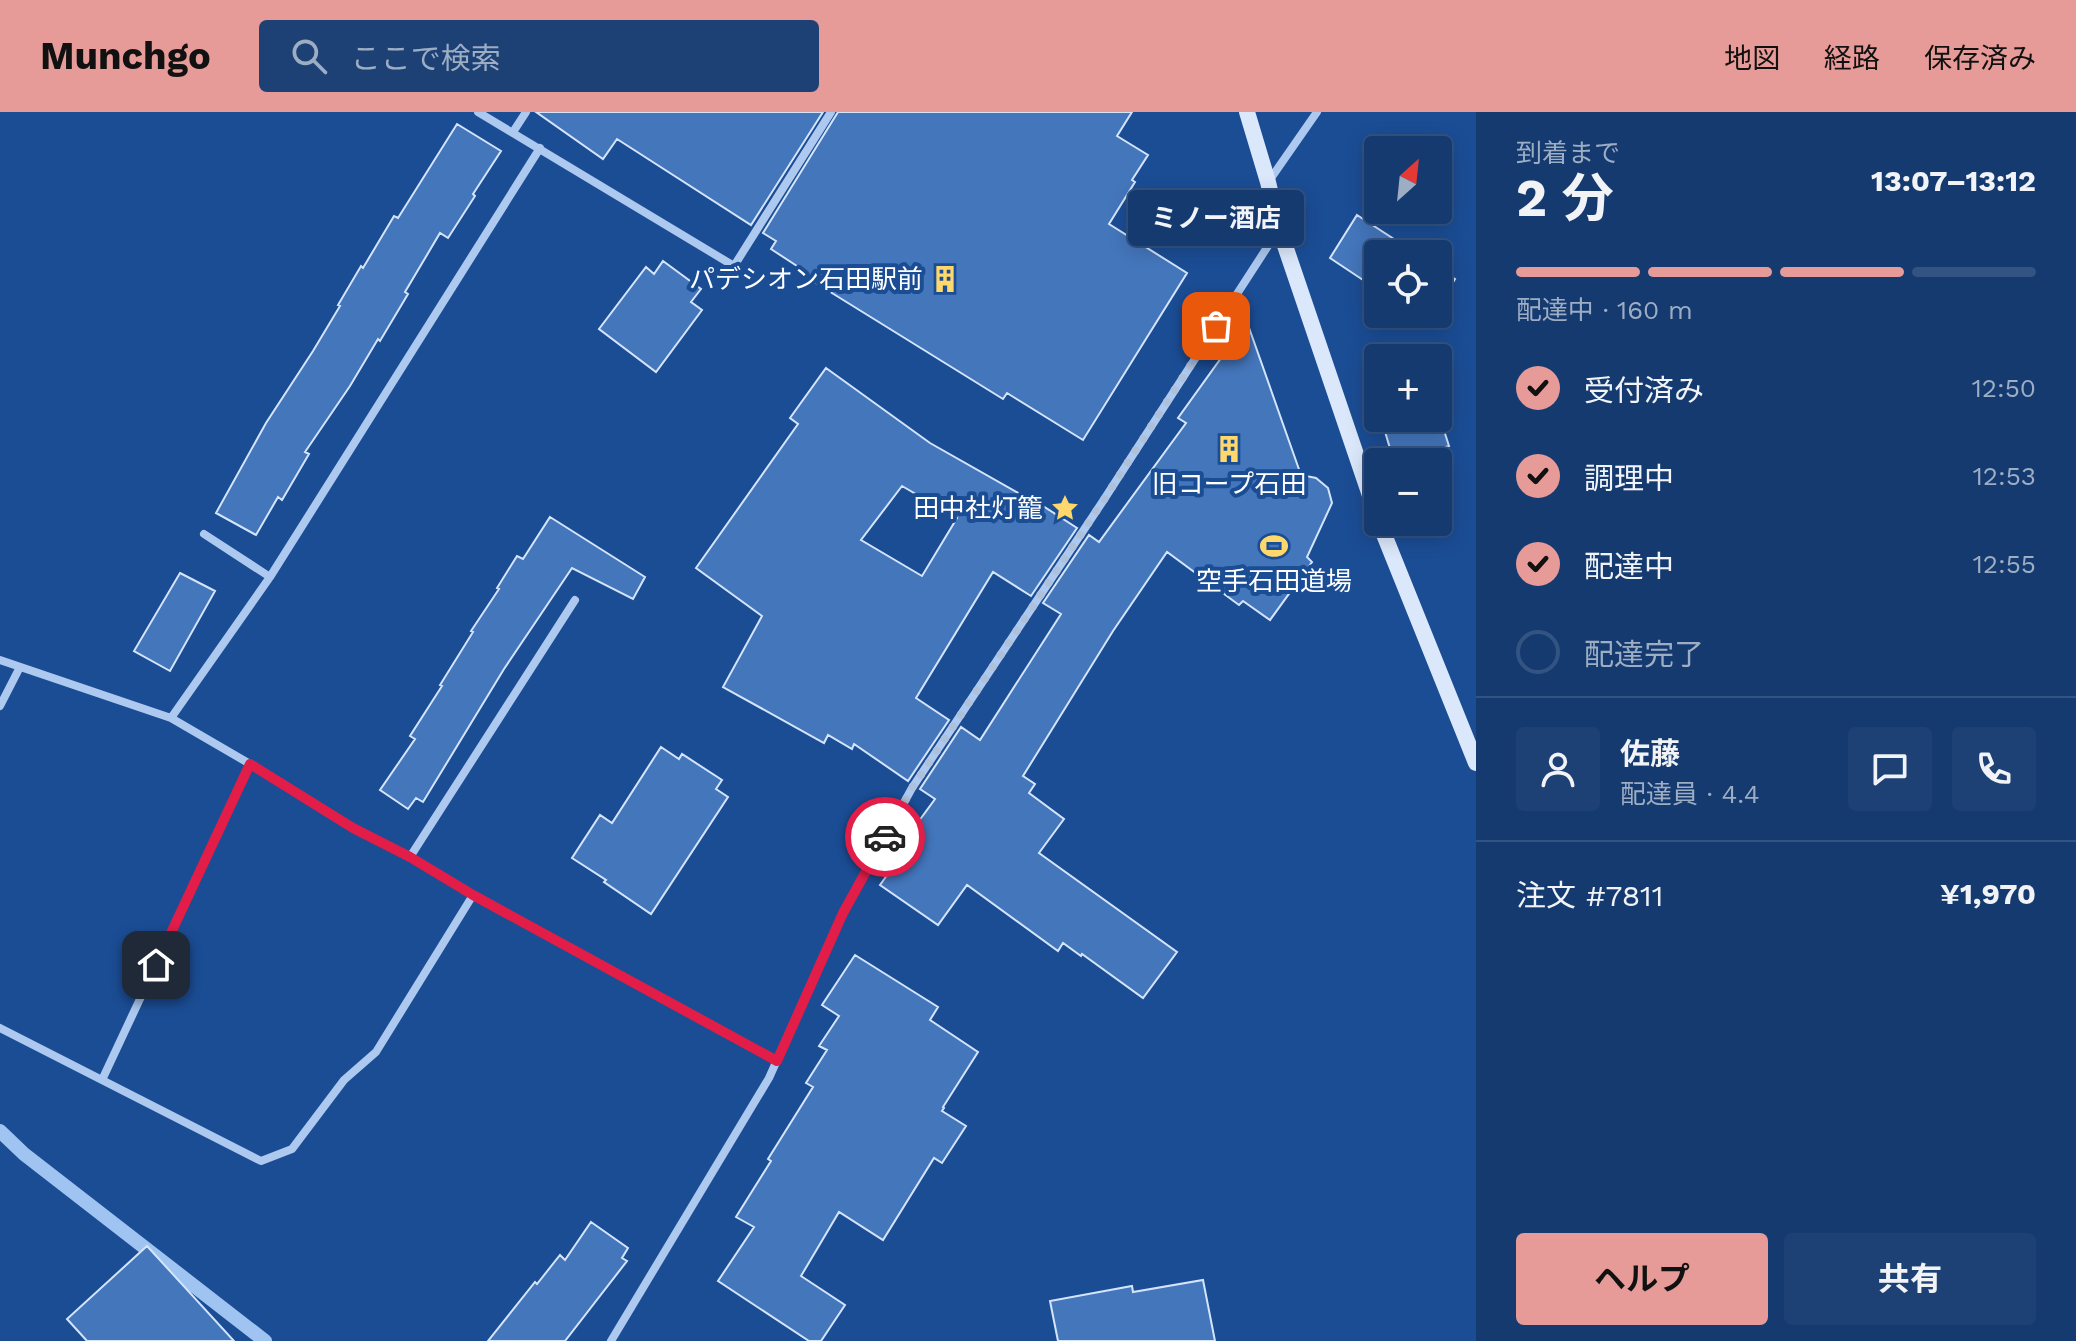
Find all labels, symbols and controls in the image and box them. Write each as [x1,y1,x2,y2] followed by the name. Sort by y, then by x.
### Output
[259,20,819,92] search box
[40,34,211,78] text: Munchgo
[287,34,331,78] icon: search
[351,41,501,76] text: ここで検索
[1724,42,1780,75] text: 地図
[1824,42,1880,75] text: 経路
[1924,42,2036,75] text: 保存済み
[1364,136,1452,224] north arrow
[1364,136,1452,536] map controls
[1516,138,1620,168] text: 到着まで
[1871,163,2036,198] text: 13:07–13:12
[1516,168,1614,229] text: 2 分
[1128,190,1304,246] callout: ミノー酒店
[1151,203,1281,233] text: ミノー酒店
[1364,240,1452,328] button: locate
[689,264,923,294] place label: パデシオン石田駅前
[930,264,960,294] building icon: パデシオン石田駅前
[1182,292,1250,360] pin
[1516,295,1693,325] text: 配達中 · 160 m
[1194,304,1238,348] icon: bag
[1364,344,1452,432] button: +
[1516,366,1560,410] icon: check
[1584,373,1704,408] text: 受付済み
[1972,373,2036,403] text: 12:50
[1214,434,1244,464] building icon: 旧コープ石田
[1364,448,1452,536] button: −
[1516,454,1560,498] icon: check
[1584,461,1674,496] text: 調理中
[1973,461,2036,491] text: 12:53
[1152,469,1306,499] place label: 旧コープ石田
[913,493,1043,523] place label: 田中社灯籠
[1050,493,1080,523] place icon: 田中社灯籠
[1259,531,1289,561] sports icon: 空手石田道場
[1516,542,1560,586] icon: check
[1584,549,1674,584] text: 配達中
[1973,549,2036,579] text: 12:55
[1196,566,1352,596] place label: 空手石田道場
[1584,637,1704,672] text: 配達完了
[1516,727,1600,811] button: person
[1848,727,1932,811] button: chat
[1952,727,2036,811] button: phone
[1620,736,1680,771] text: 佐藤
[1620,779,1760,809] text: 配達員 · 4.4
[845,797,925,877] courier
[863,815,907,859] icon: car
[1940,876,2036,911] text: ¥1,970
[1516,878,1664,913] text: 注文 #7811
[122,931,190,999] pin
[134,943,178,987] icon: home
[1516,1233,1768,1325] button: ヘルプ
[1784,1233,2036,1325] button: 共有

